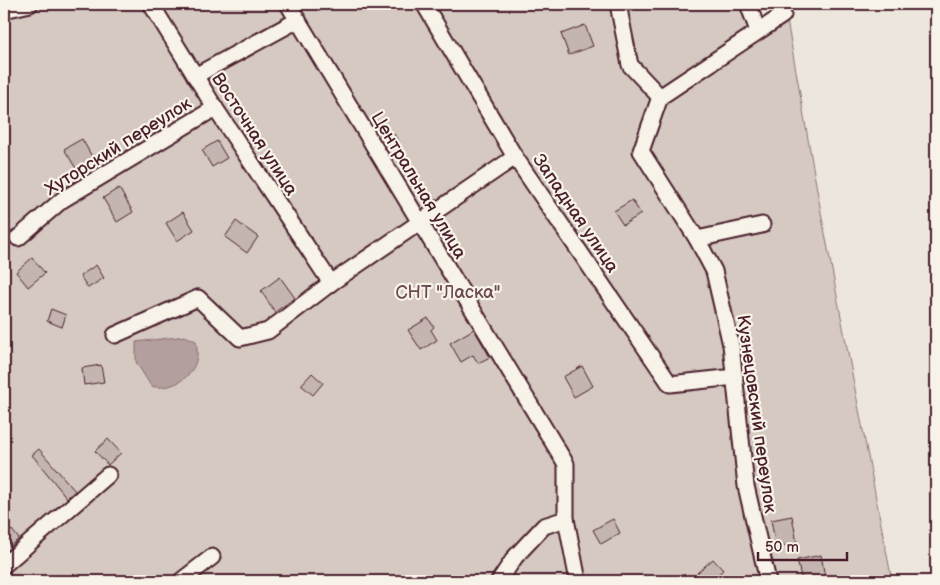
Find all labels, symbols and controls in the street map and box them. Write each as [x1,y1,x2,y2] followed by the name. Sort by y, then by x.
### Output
[207,69,302,200] street label: Восточная улица
[41,93,196,200] street label: Хуторский переулок
[366,108,471,263] street label: Центральная улица
[528,150,623,277] street label: Западная улица
[395,282,501,303] park label: СНТ "Ласка"
[732,314,781,515] street label: Кузнецовский переулок
[758,530,846,562] scale bar
[765,538,799,557] text: 50 m

